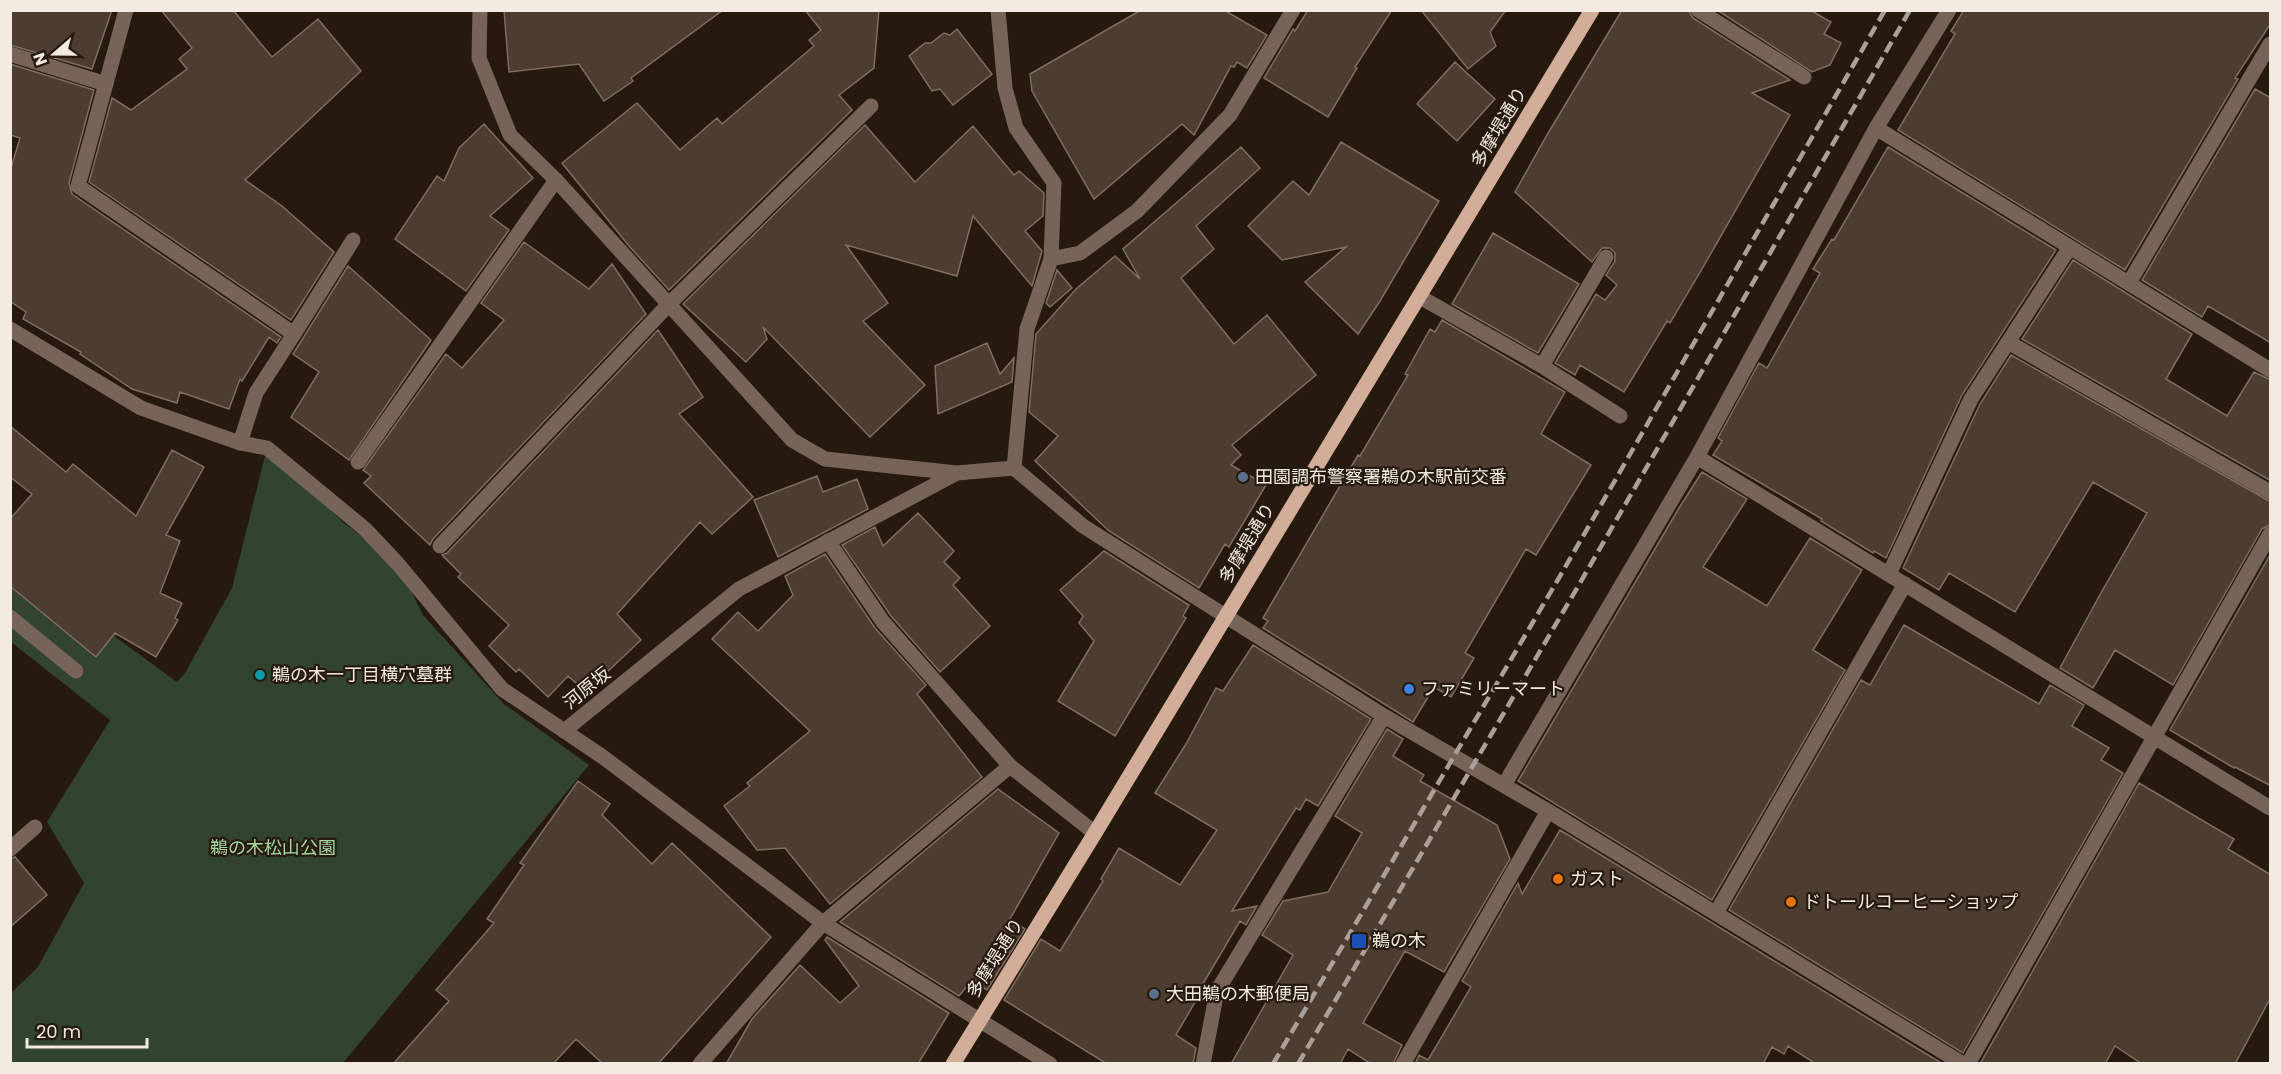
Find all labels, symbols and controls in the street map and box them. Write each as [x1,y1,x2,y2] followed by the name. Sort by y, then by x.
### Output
[24,24,84,84] north arrow
[28,49,53,69] text: N
[1465,82,1532,172] street label: 多摩堤通り
[1255,464,1507,489] place label: 田園調布警察署鵜の木駅前交番
[1236,470,1250,484] marker: 田園調布警察署鵜の木駅前交番
[1213,498,1280,588] street label: 多摩堤通り
[558,661,616,714] street label: 河原坂
[272,662,452,687] place label: 鵜の木一丁目横穴墓群
[253,668,267,682] marker: 鵜の木一丁目横穴墓群
[1421,676,1565,701] place label: ファミリーマート
[1402,682,1416,696] marker: ファミリーマート
[210,835,336,860] park label: 鵜の木松山公園
[1570,866,1624,891] place label: ガスト
[1551,872,1565,886] marker: ガスト
[1803,889,2018,914] place label: ドトールコーヒーショップ
[1784,895,1798,909] marker: ドトールコーヒーショップ
[960,913,1029,1003] street label: 多摩堤通り
[1372,928,1426,953] place label: 鵜の木
[1350,932,1368,950] marker: 鵜の木
[1166,981,1310,1006] place label: 大田鵜の木郵便局
[1147,987,1161,1001] marker: 大田鵜の木郵便局
[27,1011,147,1049] scale bar
[36,1019,81,1044] text: 20 m

